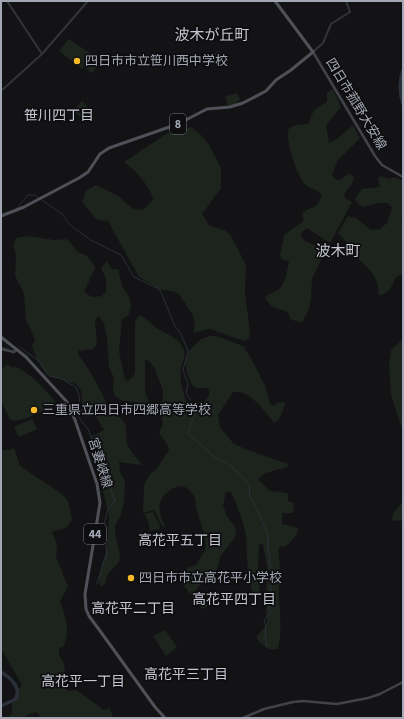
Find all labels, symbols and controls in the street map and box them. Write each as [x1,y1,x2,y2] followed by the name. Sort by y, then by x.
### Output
[174,25,250,46] district label: 波木が丘町
[85,52,228,70] place label: 四日市市立笹川西中学校
[321,55,391,153] street label: 四日市菰野大安線
[72,56,82,66] marker: 四日市市立笹川西中学校
[24,106,94,126] district label: 笹川四丁目
[170,114,186,134] road number: 8
[315,241,361,262] district label: 波木町
[42,401,211,419] place label: 三重県立四日市四郷高等学校
[29,405,39,415] marker: 三重県立四日市四郷高等学校
[84,435,116,491] street label: 宮妻峡線
[84,524,106,544] road number: 44
[138,531,222,551] district label: 高花平五丁目
[139,569,282,587] place label: 四日市市立高花平小学校
[126,573,136,583] marker: 四日市市立高花平小学校
[192,590,276,610] district label: 高花平四丁目
[91,599,175,619] district label: 高花平二丁目
[144,665,228,685] district label: 高花平三丁目
[41,672,125,692] district label: 高花平一丁目

